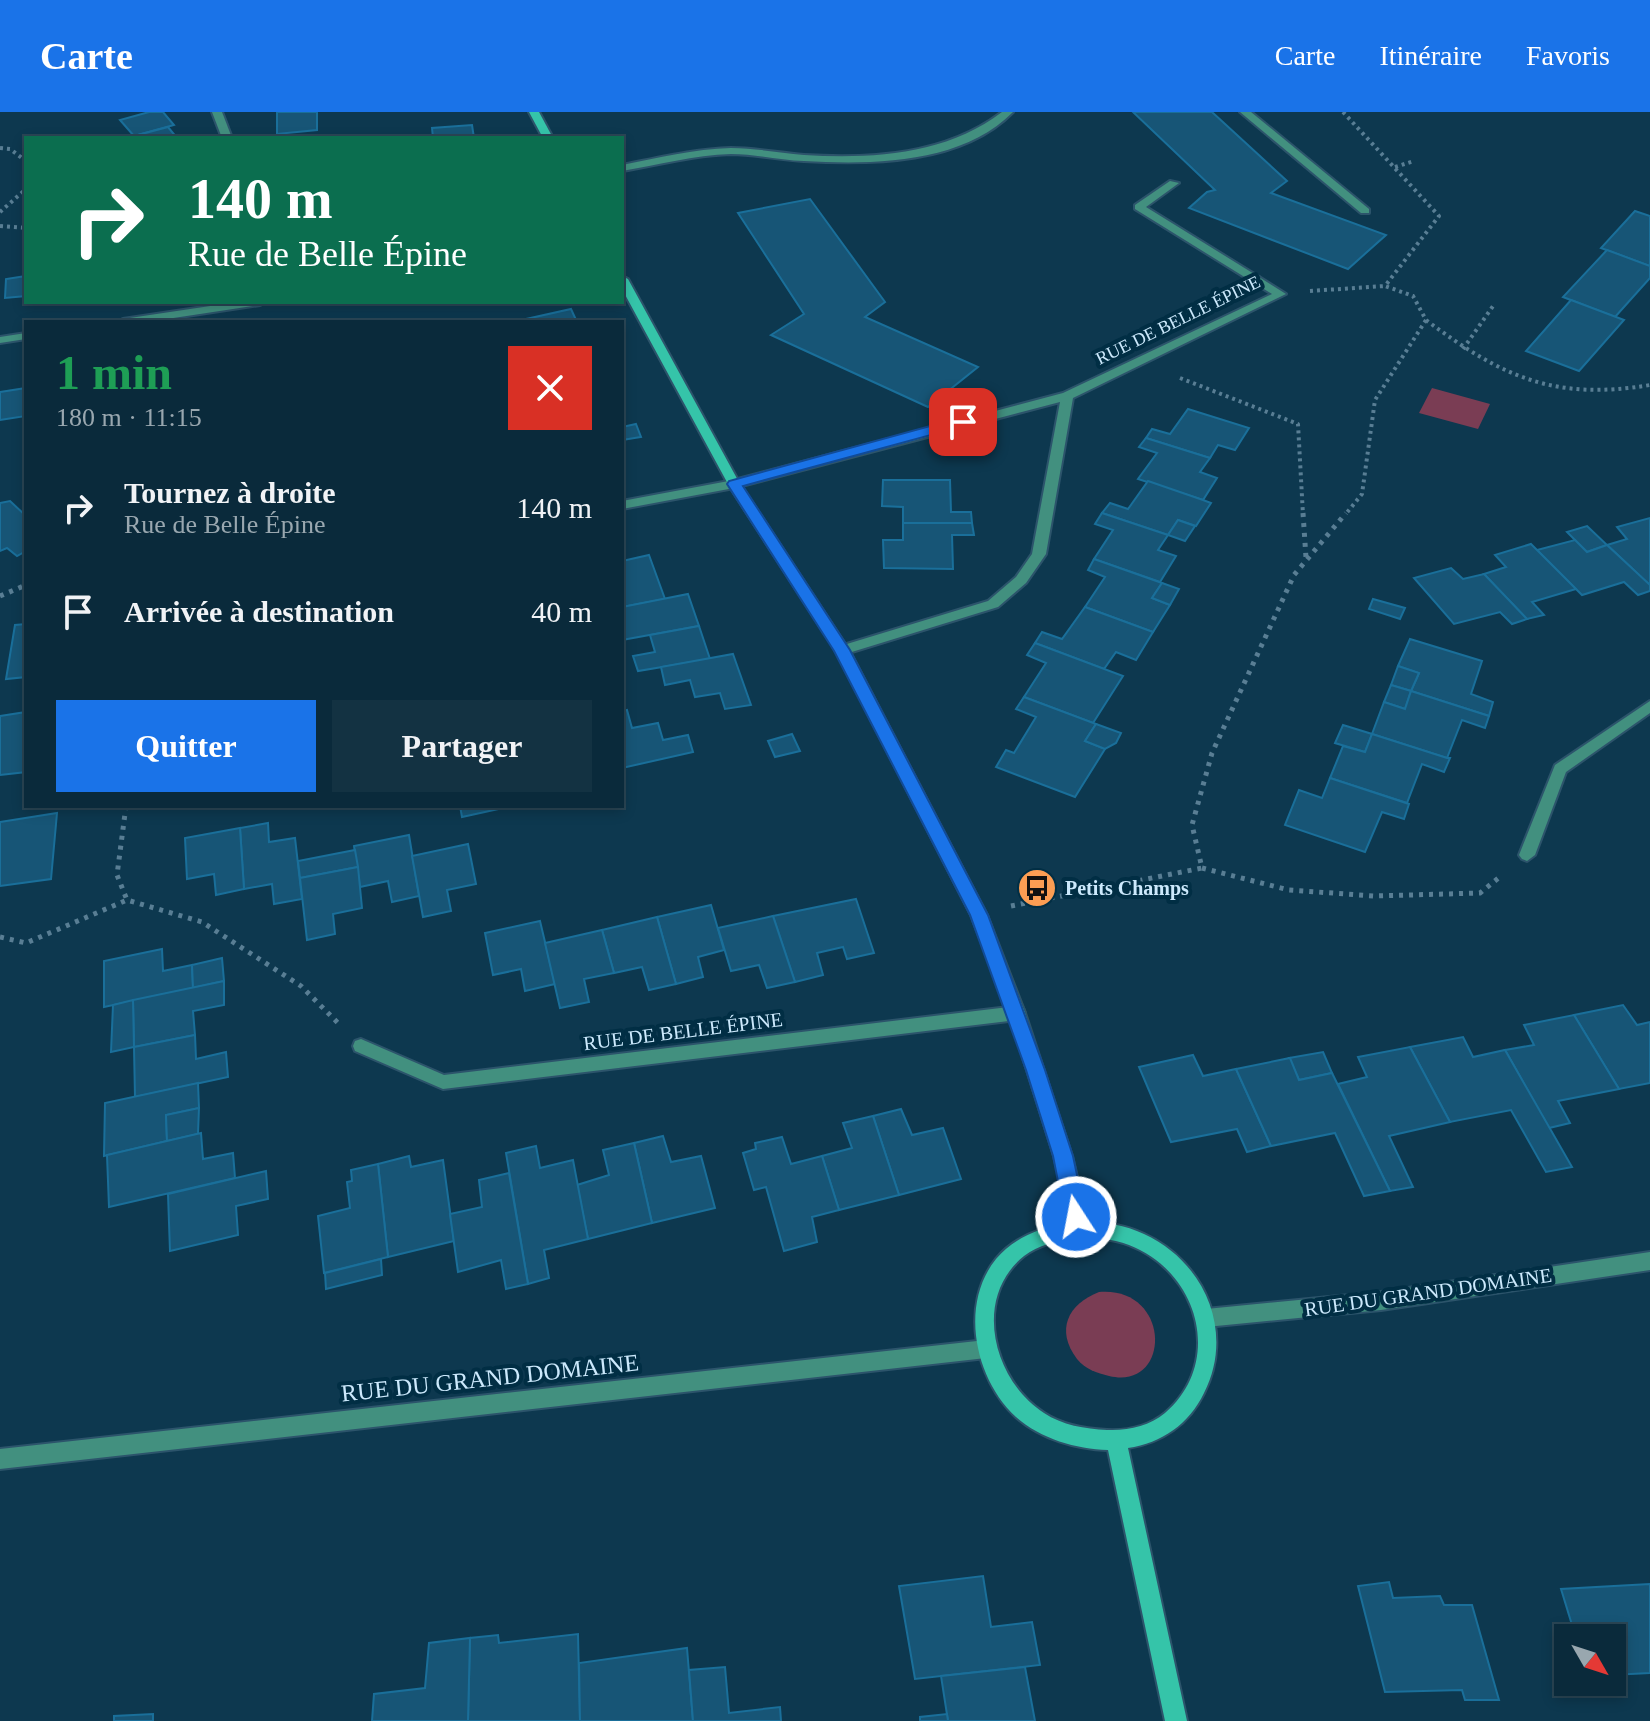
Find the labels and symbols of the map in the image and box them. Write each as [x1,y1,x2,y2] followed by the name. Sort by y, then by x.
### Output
[1092,271,1263,369] street label: RUE DE BELLE ÉPINE
[929,388,997,456] pin
[1016,867,1058,909] bus stop icon: Petits Champs
[1065,877,1189,900] place label: Petits Champs
[582,1008,784,1054] street label: RUE DE BELLE ÉPINE
[1034,1175,1118,1259] position arrow
[1303,1264,1553,1320] street label: RUE DU GRAND DOMAINE
[340,1349,640,1407] street label: RUE DU GRAND DOMAINE
[1554,1624,1626,1696] north arrow

